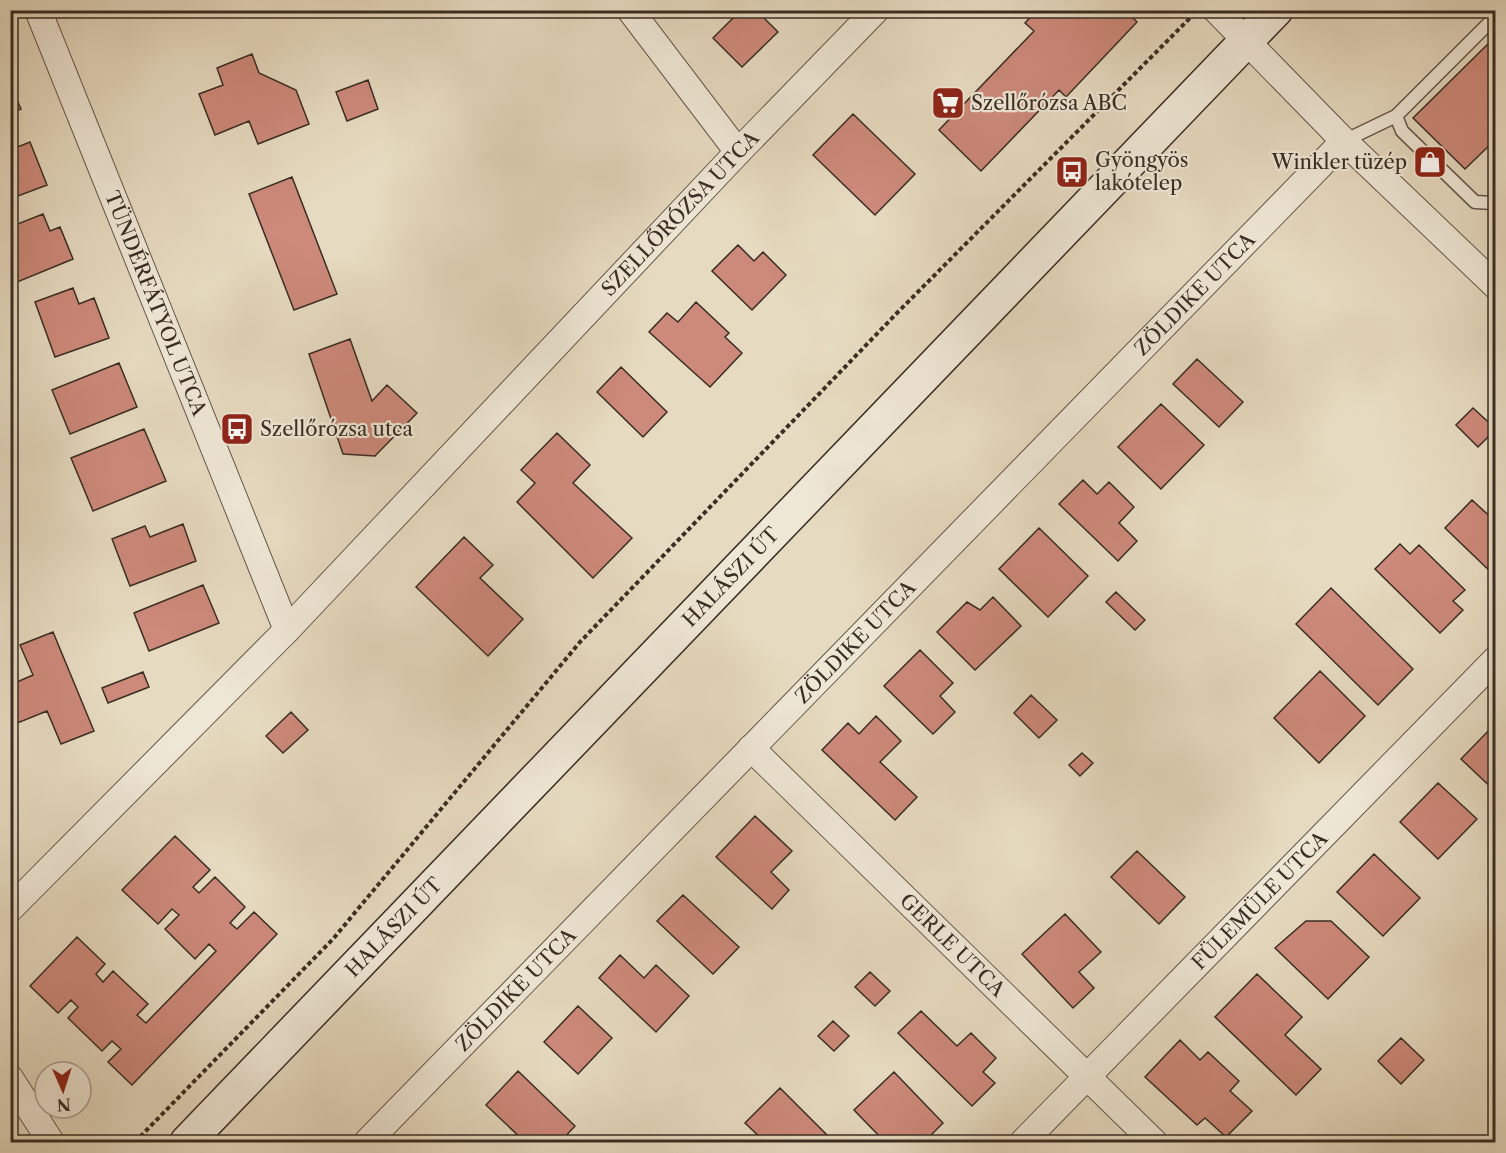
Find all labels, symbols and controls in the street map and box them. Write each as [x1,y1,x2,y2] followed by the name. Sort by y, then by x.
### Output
[930,85,966,121] supermarket icon: Szellőrózsa ABC
[971,91,1127,115] place label: Szellőrózsa ABC
[597,125,765,301] street label: SZELLŐRÓZSA UTCA
[1412,144,1448,180] shop icon: Winkler tüzép
[1095,148,1189,195] place label: Gyöngyös lakótelep
[1271,150,1407,174] place label: Winkler tüzép
[1054,154,1090,190] bus stop icon: Gyöngyös lakótelep
[100,187,212,420] street label: TÜNDÉRFÁTYOL UTCA
[1130,227,1261,360] street label: ZÖLDIKE UTCA
[219,411,255,447] bus stop icon: Szellőrózsa utca
[260,417,413,441] place label: Szellőrózsa utca
[677,522,784,632] street label: HALÁSZI ÚT
[790,575,921,708] street label: ZÖLDIKE UTCA
[1187,826,1333,975] street label: FÜLEMÜLE UTCA
[340,873,447,982] street label: HALÁSZI ÚT
[895,889,1011,1003] street label: GERLE UTCA
[451,922,582,1056] street label: ZÖLDIKE UTCA
[33,1060,93,1120] north arrow
[56,1095,71,1115] text: N

